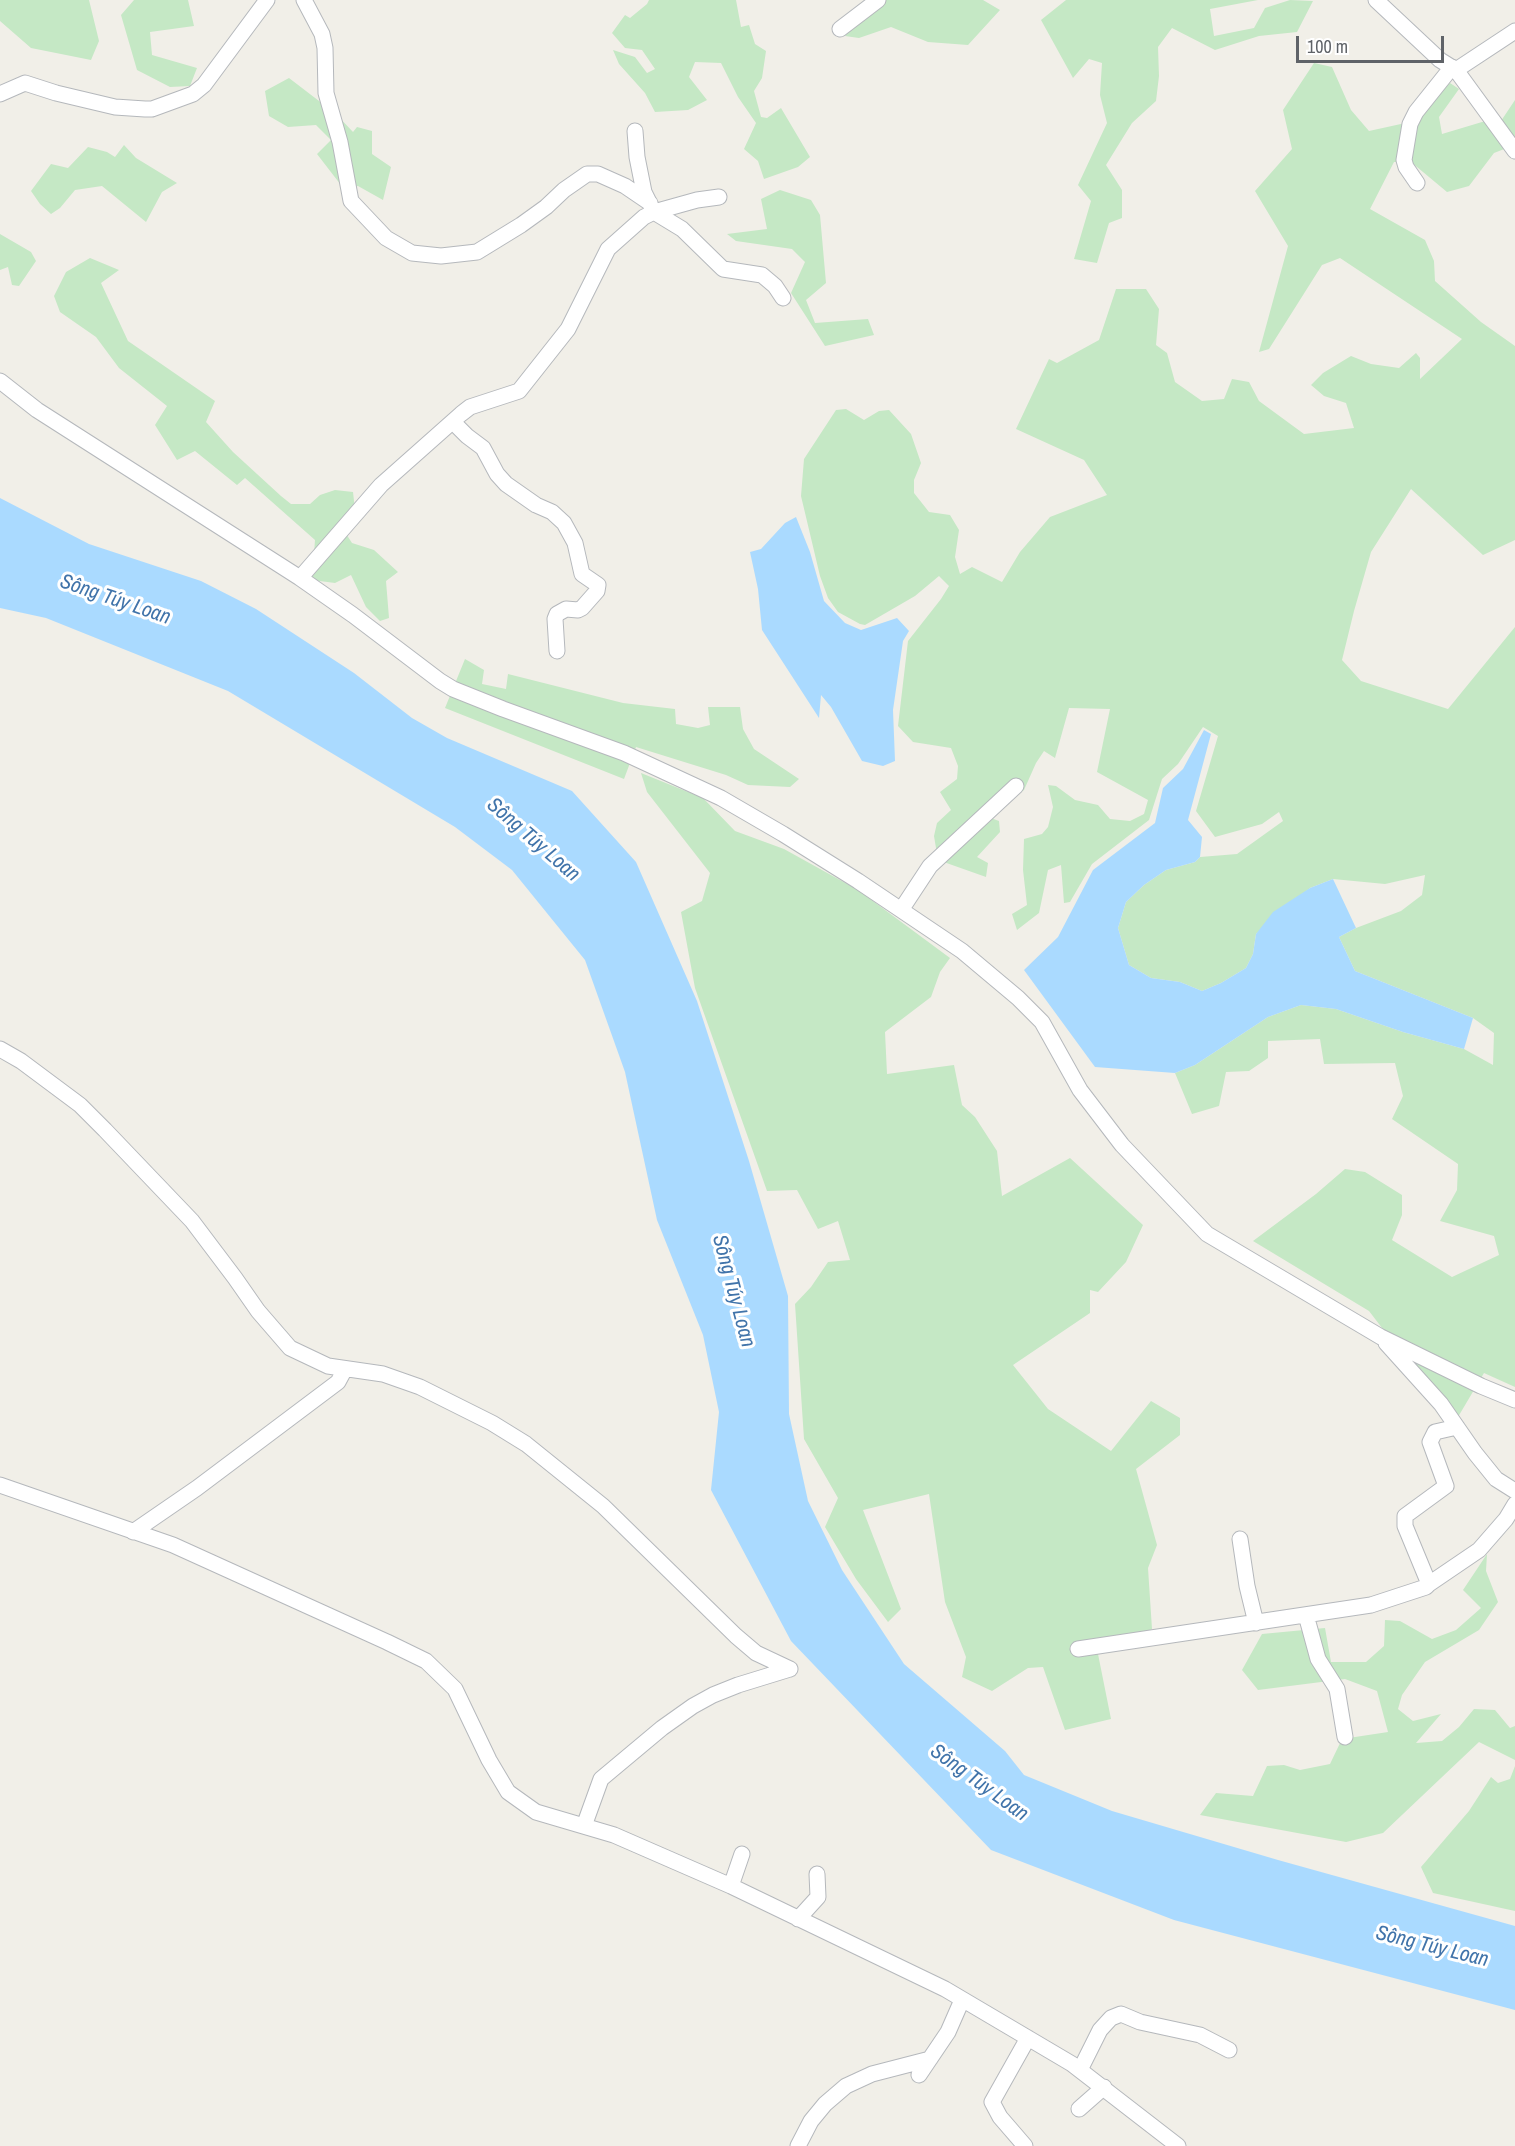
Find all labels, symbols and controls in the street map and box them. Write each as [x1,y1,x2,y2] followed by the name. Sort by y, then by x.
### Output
[1299,24,1448,62] scale bar
[1307,34,1348,59] text: 100 m
[56,569,174,631] water label: Sông Túy Loan
[481,793,585,887] water label: Sông Túy Loan
[706,1232,760,1350] water label: Sông Túy Loan
[925,1739,1033,1827] water label: Sông Túy Loan
[1373,1921,1491,1973] water label: Sông Túy Loan

